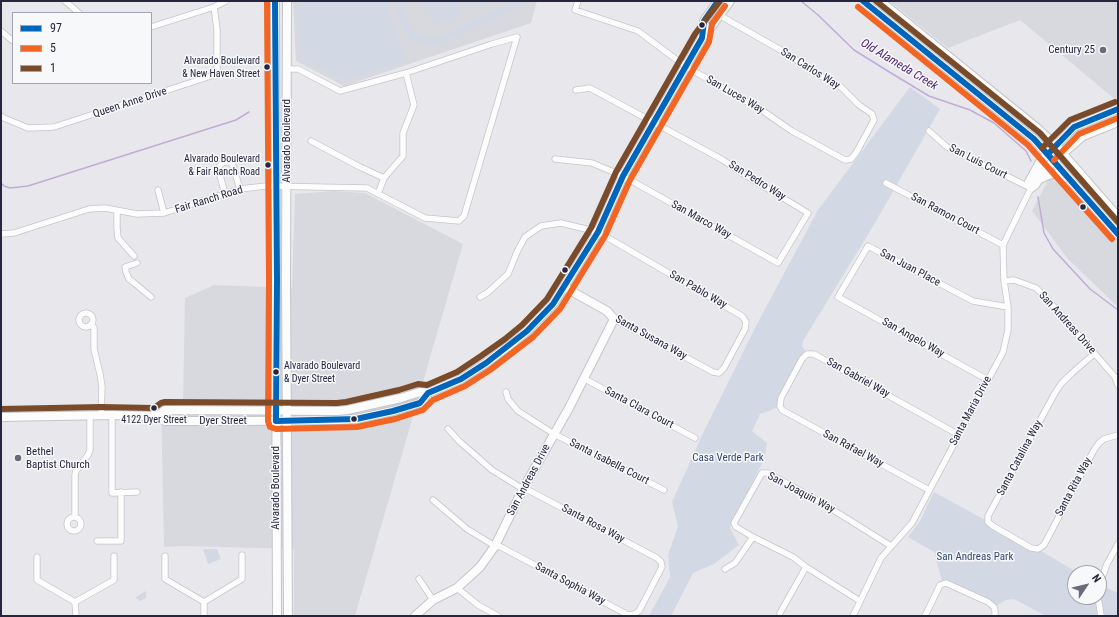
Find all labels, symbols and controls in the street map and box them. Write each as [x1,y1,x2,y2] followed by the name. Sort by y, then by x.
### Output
[12,12,152,84] legend
[697,20,707,30] unlabelled marker
[50,21,62,35] text: 97
[858,36,940,94] water label: Old Alameda Creek
[50,41,56,55] text: 5
[1048,43,1095,57] place label: Century 25
[1098,45,1108,55] marker: Century 25
[778,46,842,92] street label: San Carlos Way
[182,55,260,78] place label: Alvarado Boulevard & New Haven Street
[50,61,56,75] text: 1
[262,62,272,72] marker: Alvarado Boulevard & New Haven Street
[704,73,766,117] street label: San Luces Way
[91,85,169,121] street label: Queen Anne Drive
[280,99,294,183] street label: Alvarado Boulevard
[947,142,1009,182] street label: San Luis Court
[184,153,260,176] place label: Alvarado Boulevard & Fair Ranch Road
[726,158,788,204] street label: San Pedro Way
[263,160,273,170] marker: Alvarado Boulevard & Fair Ranch Road
[173,183,245,217] street label: Fair Ranch Road
[909,190,981,238] street label: San Ramon Court
[669,198,733,242] street label: San Marco Way
[1078,202,1088,212] unlabelled marker
[877,247,943,289] street label: San Juan Place
[560,265,570,275] unlabelled marker
[667,268,729,312] street label: San Pablo Way
[1036,289,1098,357] street label: San Andreas Drive
[613,313,689,363] street label: Santa Susana Way
[879,315,947,361] street label: San Angelo Way
[824,355,892,401] street label: San Gabriel Way
[284,360,360,384] place label: Alvarado Boulevard & Dyer Street
[271,367,281,377] marker: Alvarado Boulevard & Dyer Street
[947,374,995,448] street label: Santa Maria Drive
[602,384,676,432] street label: Santa Clara Court
[149,403,159,413] marker: 4122 Dyer Street
[121,414,187,426] place label: 4122 Dyer Street
[199,414,247,428] street label: Dyer Street
[349,414,359,424] unlabelled marker
[995,418,1045,498] street label: Santa Catalina Way
[820,427,886,471] street label: San Rafael Way
[567,436,651,488] street label: Santa Isabella Court
[505,442,553,518] street label: San Andreas Drive
[26,445,90,471] place label: Bethel Baptist Church
[269,446,283,530] street label: Alvarado Boulevard
[692,451,764,465] park label: Casa Verde Park
[13,453,23,463] marker: Bethel Baptist Church
[1053,455,1095,519] street label: Santa Rita Way
[765,470,837,516] street label: San Joaquin Way
[559,502,627,546] street label: Santa Rosa Way
[937,550,1013,564] park label: San Andreas Park
[533,560,607,608] street label: Santa Sophia Way
[1067,565,1107,605] north arrow
[1089,572,1104,585] text: N

